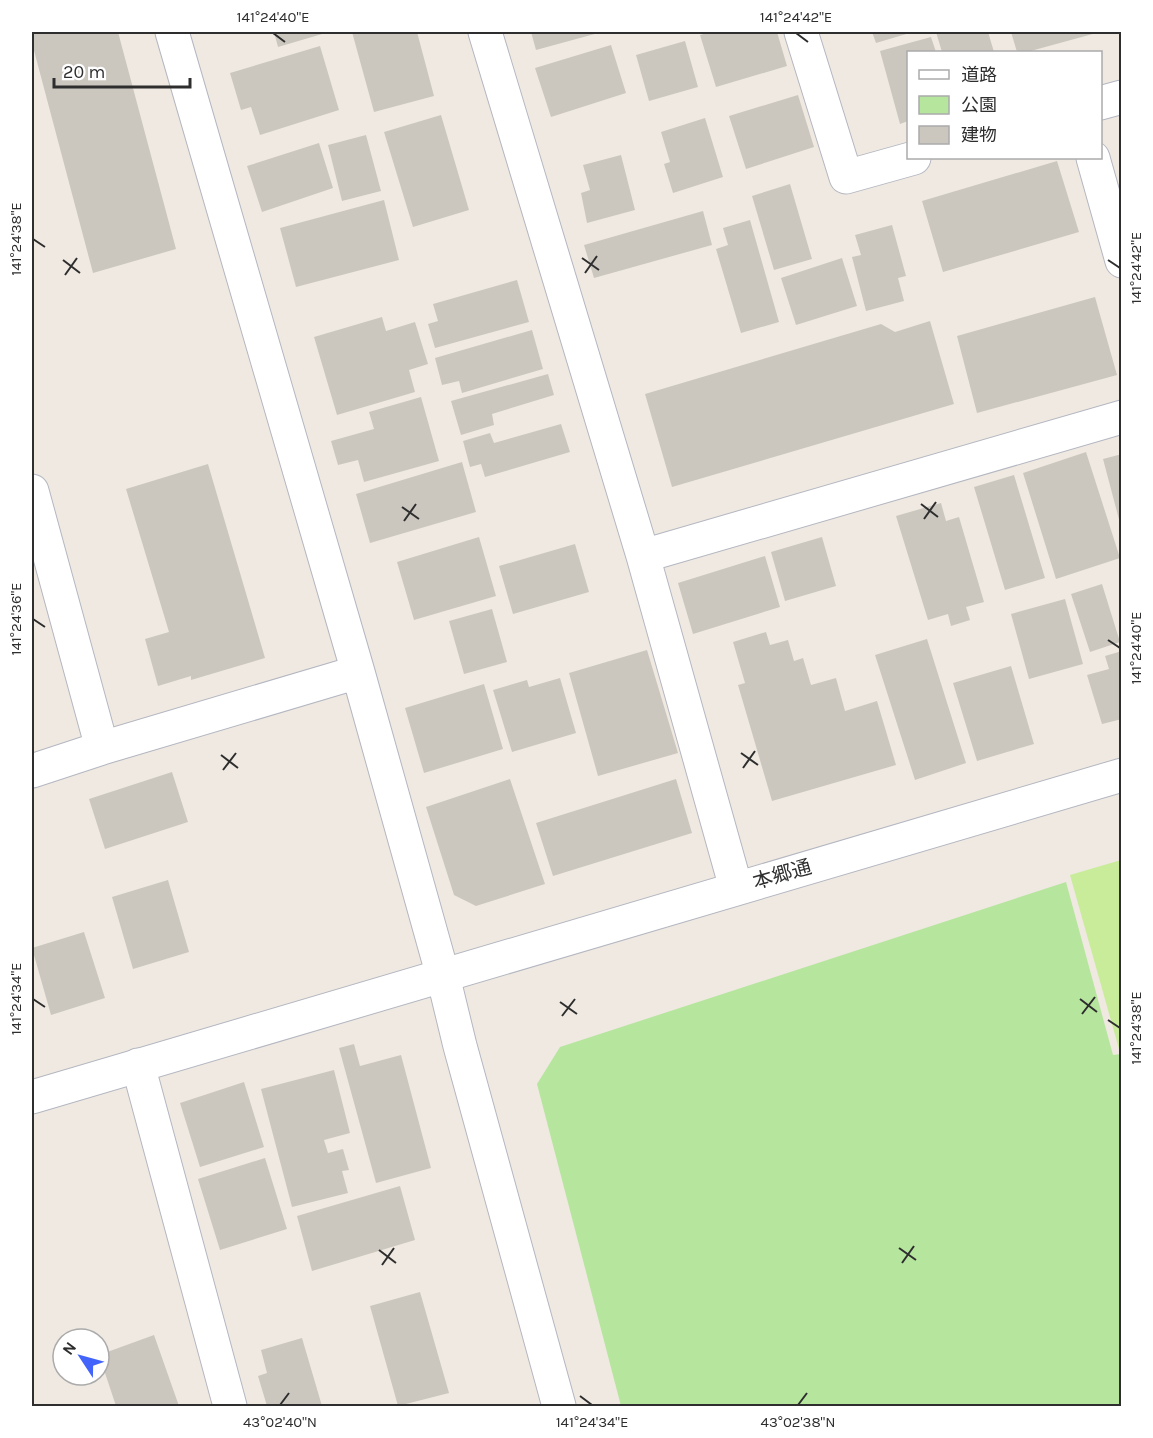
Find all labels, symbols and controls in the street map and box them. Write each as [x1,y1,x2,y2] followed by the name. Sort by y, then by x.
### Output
[237,8,309,26] text: 141°24'40"E
[760,8,832,26] text: 141°24'42"E
[54,51,190,89] scale bar
[907,51,1102,159] legend
[63,61,105,83] text: 20 m
[961,64,997,86] text: 道路
[961,94,997,116] text: 公園
[961,124,997,146] text: 建物
[7,202,25,276] text: 141°24'38"E
[1127,232,1145,304] text: 141°24'42"E
[7,583,25,655] text: 141°24'36"E
[1127,612,1145,684] text: 141°24'40"E
[750,855,814,894] street label: 本郷通
[7,963,25,1035] text: 141°24'34"E
[1127,991,1145,1065] text: 141°24'38"E
[51,1327,111,1387] north arrow
[58,1338,80,1359] text: N
[243,1413,317,1431] text: 43°02'40"N
[556,1413,628,1431] text: 141°24'34"E
[761,1413,835,1431] text: 43°02'38"N

